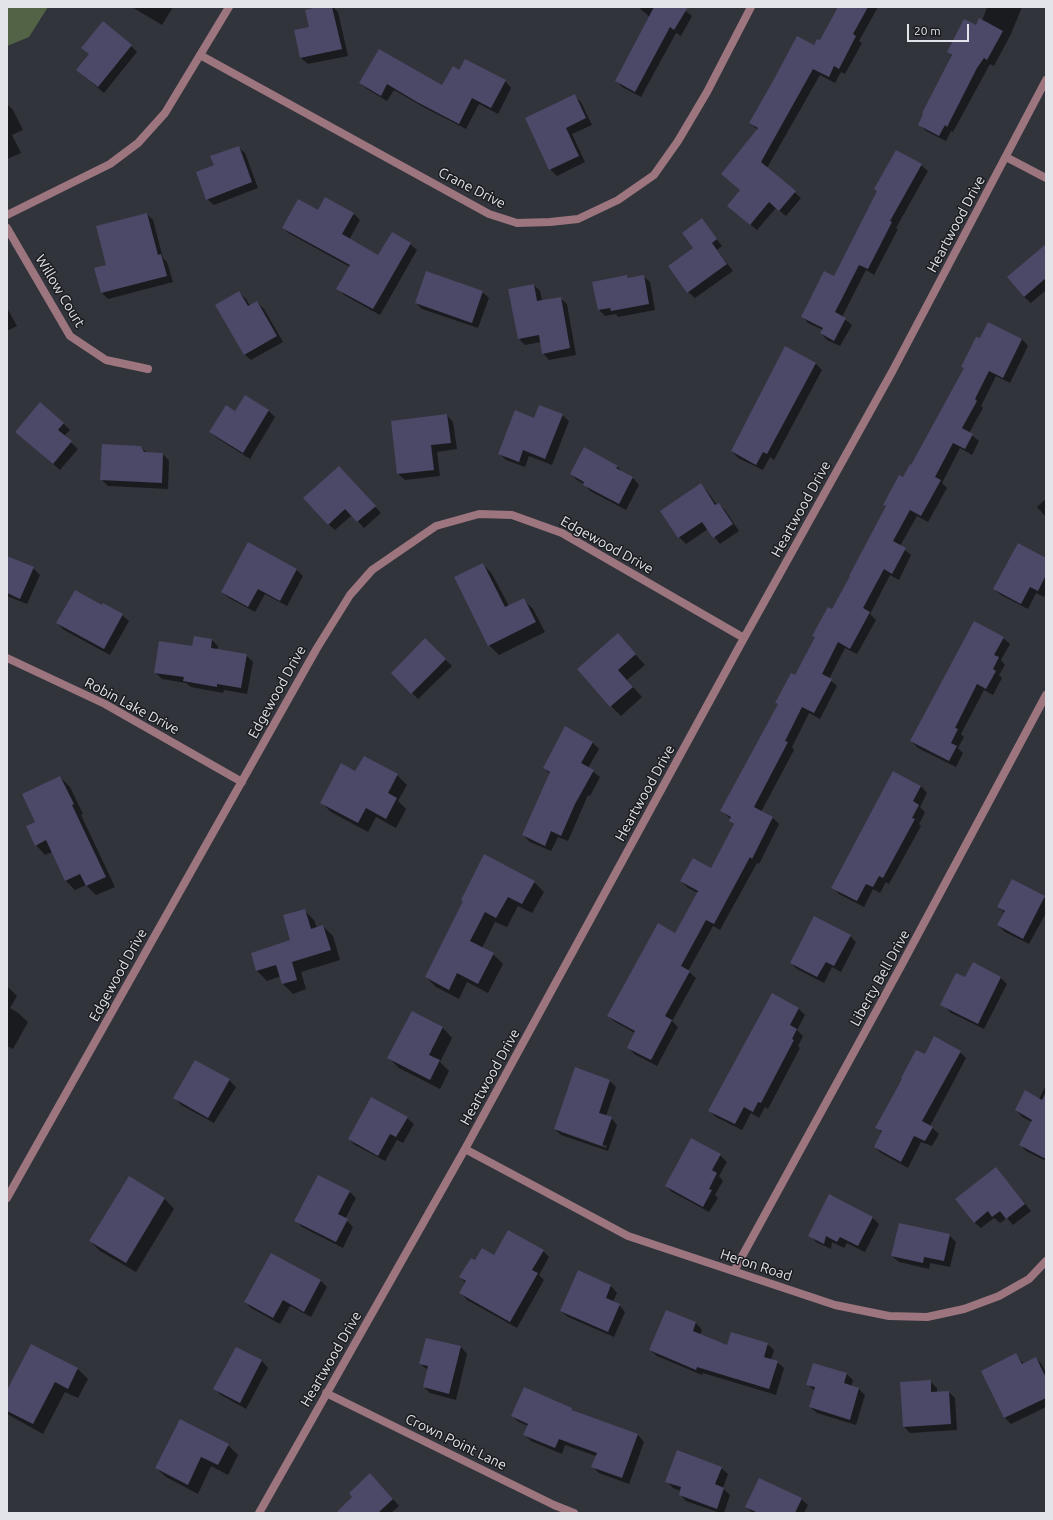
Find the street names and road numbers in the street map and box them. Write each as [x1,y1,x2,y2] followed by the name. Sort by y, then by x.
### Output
[436,164,508,212] street label: Crane Drive
[923,173,989,275] street label: Heartwood Drive
[32,252,88,330] street label: Willow Court
[768,458,834,560] street label: Heartwood Drive
[558,513,656,577] street label: Edgewood Drive
[245,643,309,741] street label: Edgewood Drive
[82,674,182,738] street label: Robin Lake Drive
[612,742,678,844] street label: Heartwood Drive
[86,926,150,1024] street label: Edgewood Drive
[847,927,913,1029] street label: Liberty Bell Drive
[457,1026,523,1128] street label: Heartwood Drive
[718,1246,794,1284] street label: Heron Road
[297,1308,365,1410] street label: Heartwood Drive
[403,1410,509,1474] street label: Crown Point Lane

